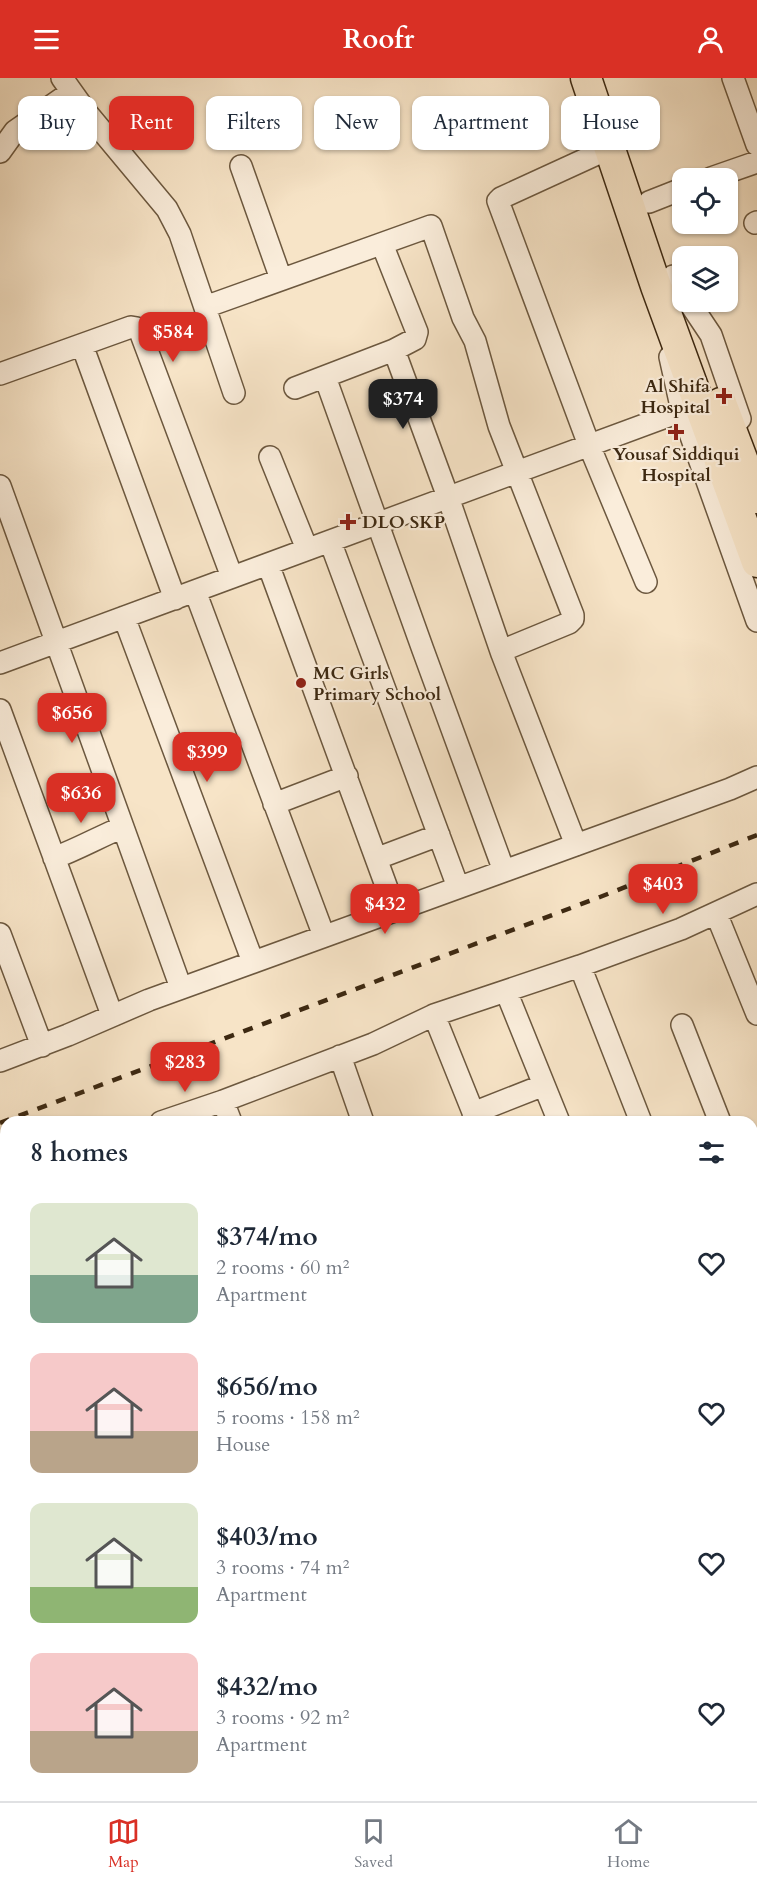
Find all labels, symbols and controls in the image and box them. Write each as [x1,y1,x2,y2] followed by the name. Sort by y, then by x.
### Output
[343,21,414,58] text: Roofr
[30,23,63,56] icon: menu
[694,23,727,56] icon: person
[18,96,97,150] chip: Buy
[109,96,194,150] chip: Rent
[206,96,302,150] chip: Filters
[314,96,400,150] chip: New
[412,96,549,150] chip: Apartment
[561,96,660,150] chip: House
[672,168,738,312] map controls
[672,168,738,234] button: locate
[672,246,738,312] button: layers
[137,312,209,363] pin: $584
[153,318,193,345] text: $584
[640,374,710,420] place label: Al Shifa Hospital
[367,379,439,430] pin: $374
[383,385,423,412] text: $374
[715,387,733,405] marker: Al Shifa Hospital
[667,423,685,441] marker: Yousaf Siddiqui Hospital
[612,442,740,488] place label: Yousaf Siddiqui Hospital
[362,510,445,535] place label: DLO SKP
[339,513,357,531] marker: DLO SKP
[313,661,441,707] place label: MC Girls Primary School
[294,676,308,690] marker: MC Girls Primary School
[36,693,108,744] pin: $656
[52,699,92,726] text: $656
[171,732,243,783] pin: $399
[187,738,227,765] text: $399
[45,773,117,824] pin: $636
[61,779,101,806] text: $636
[627,864,699,915] pin: $403
[643,870,683,897] text: $403
[349,884,421,935] pin: $432
[365,890,405,917] text: $432
[149,1042,221,1093] pin: $283
[165,1048,205,1075] text: $283
[30,1135,128,1170] text: 8 homes
[695,1136,728,1169] icon: filters
[216,1219,318,1254] text: $374/mo
[78,1227,150,1299] icon: home
[695,1247,728,1280] icon: heart
[216,1254,349,1281] text: 2 rooms · 60 m²
[216,1281,307,1308] text: Apartment
[216,1369,318,1404] text: $656/mo
[78,1377,150,1449] icon: home
[695,1397,728,1430] icon: heart
[216,1404,360,1431] text: 5 rooms · 158 m²
[216,1431,270,1458] text: House
[216,1519,318,1554] text: $403/mo
[78,1527,150,1599] icon: home
[695,1547,728,1580] icon: heart
[216,1554,349,1581] text: 3 rooms · 74 m²
[216,1581,307,1608] text: Apartment
[216,1669,318,1704] text: $432/mo
[78,1677,150,1749] icon: home
[695,1697,728,1730] icon: heart
[216,1704,349,1731] text: 3 rooms · 92 m²
[216,1731,307,1758] text: Apartment
[107,1815,140,1873] tab: Map
[354,1815,393,1873] tab: Saved
[607,1815,650,1873] tab: Home

